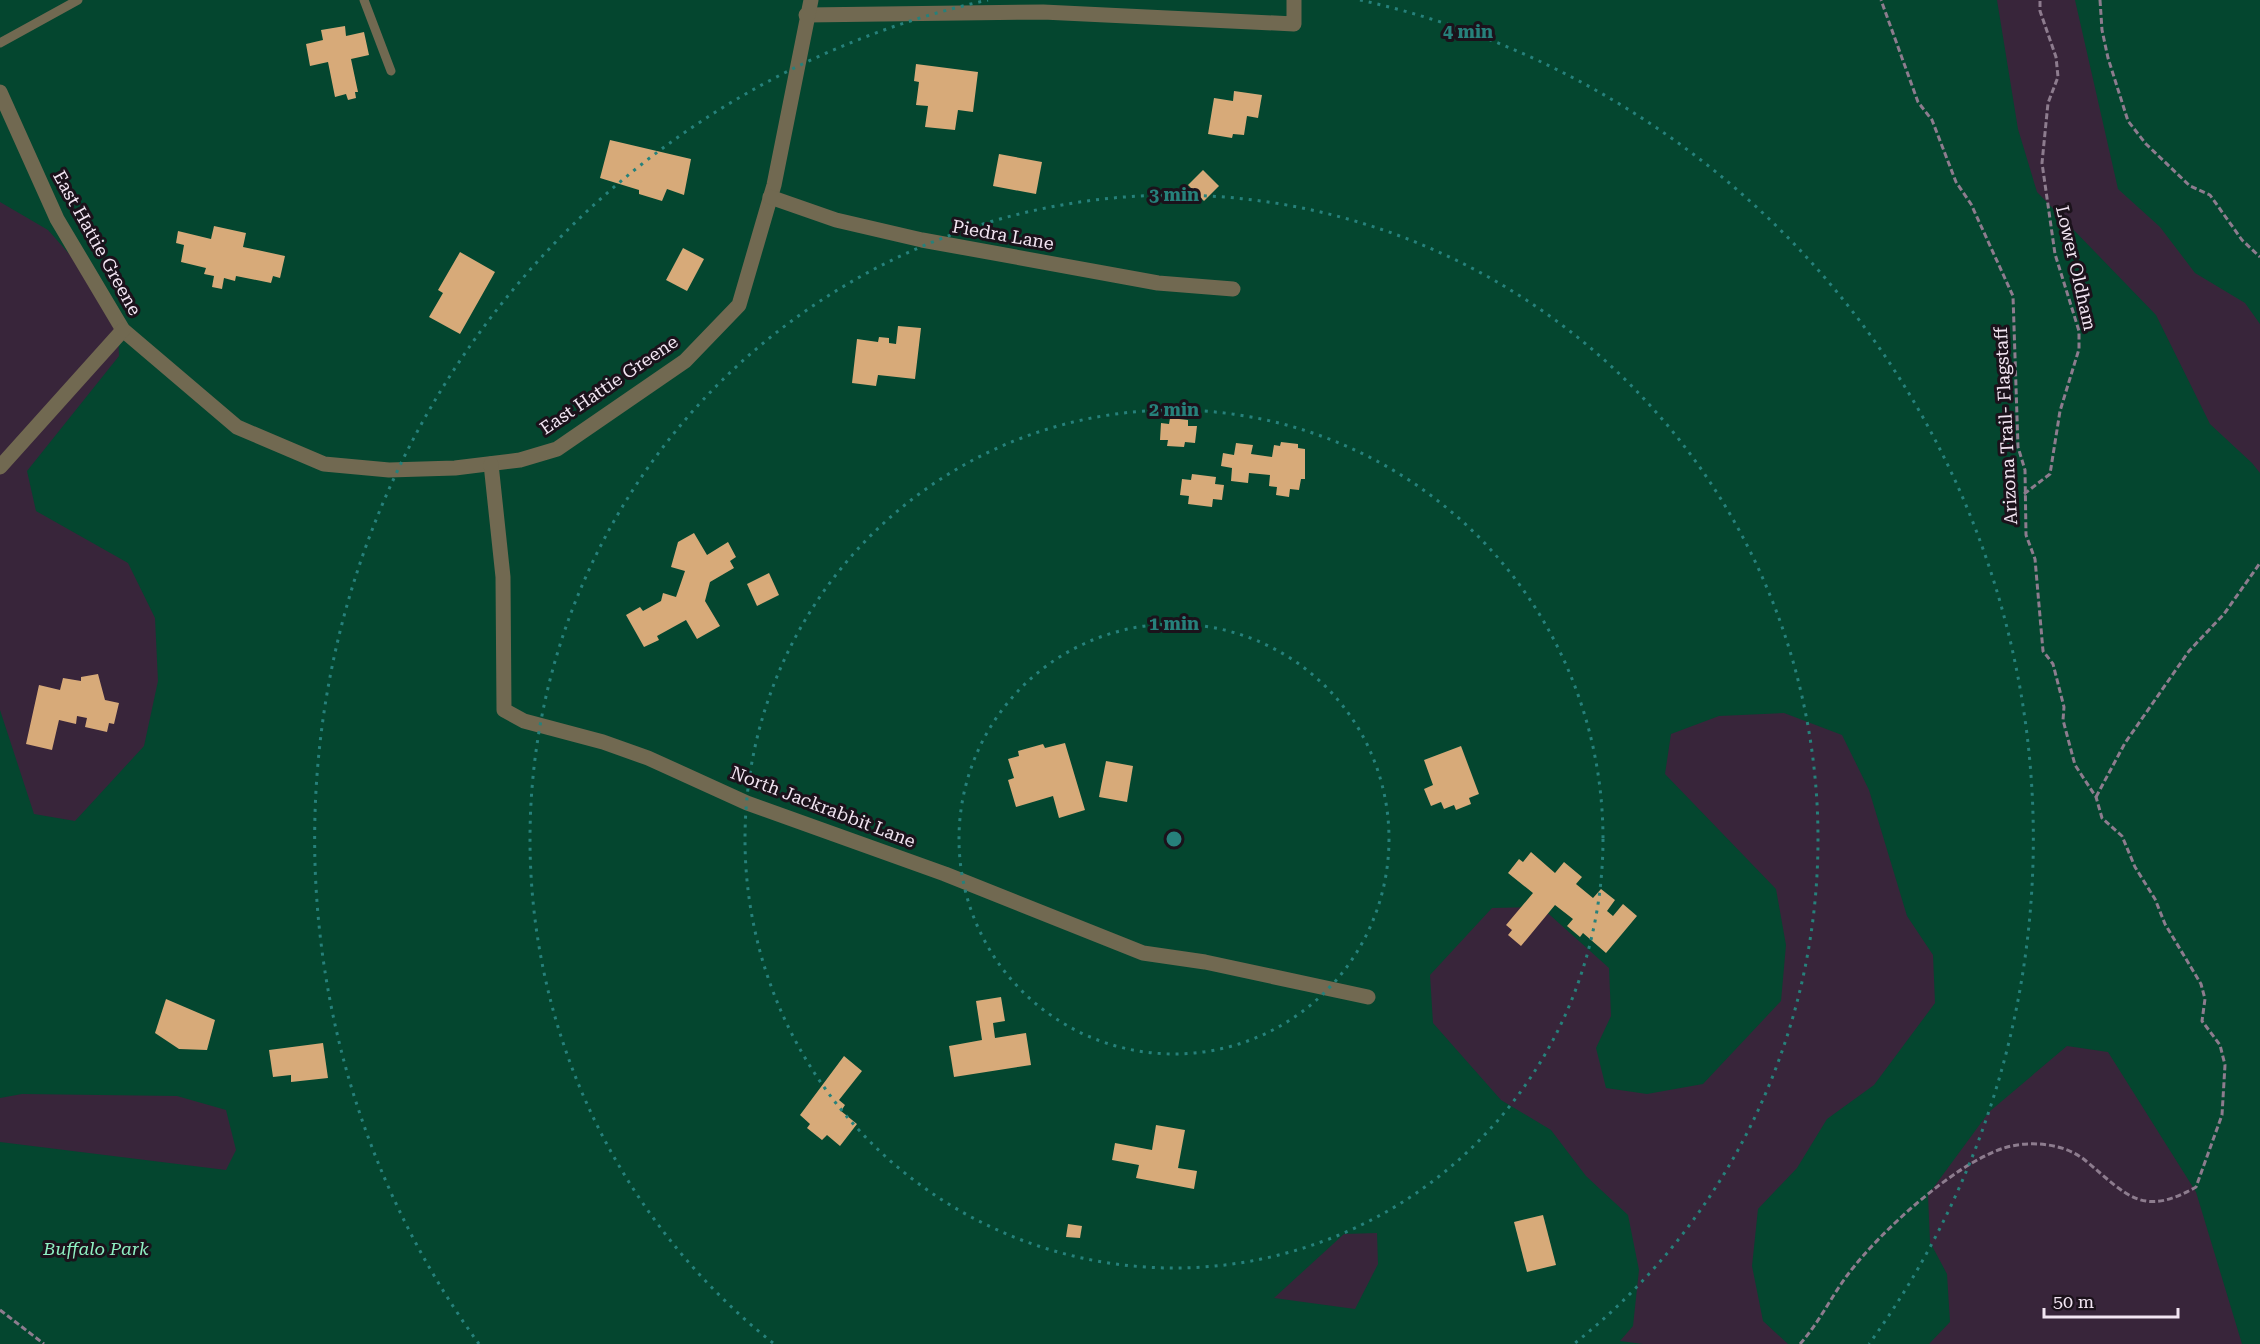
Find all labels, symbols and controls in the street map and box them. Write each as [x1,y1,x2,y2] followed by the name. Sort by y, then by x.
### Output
[1443,21,1493,42] text: 4 min
[49,167,146,319] street label: East Hattie Greene
[1149,184,1199,205] text: 3 min
[2052,203,2101,332] street label: Lower Oldham
[951,215,1056,254] street label: Piedra Lane
[1990,326,2021,525] street label: Arizona Trail- Flagstaff
[536,331,682,439] street label: East Hattie Greene
[1149,399,1199,420] text: 2 min
[1149,613,1199,634] text: 1 min
[728,762,919,852] street label: North Jackrabbit Lane
[1164,829,1184,849] centre of rings
[42,1238,149,1259] park label: Buffalo Park
[2044,1281,2178,1319] scale bar
[2053,1291,2094,1312] text: 50 m

